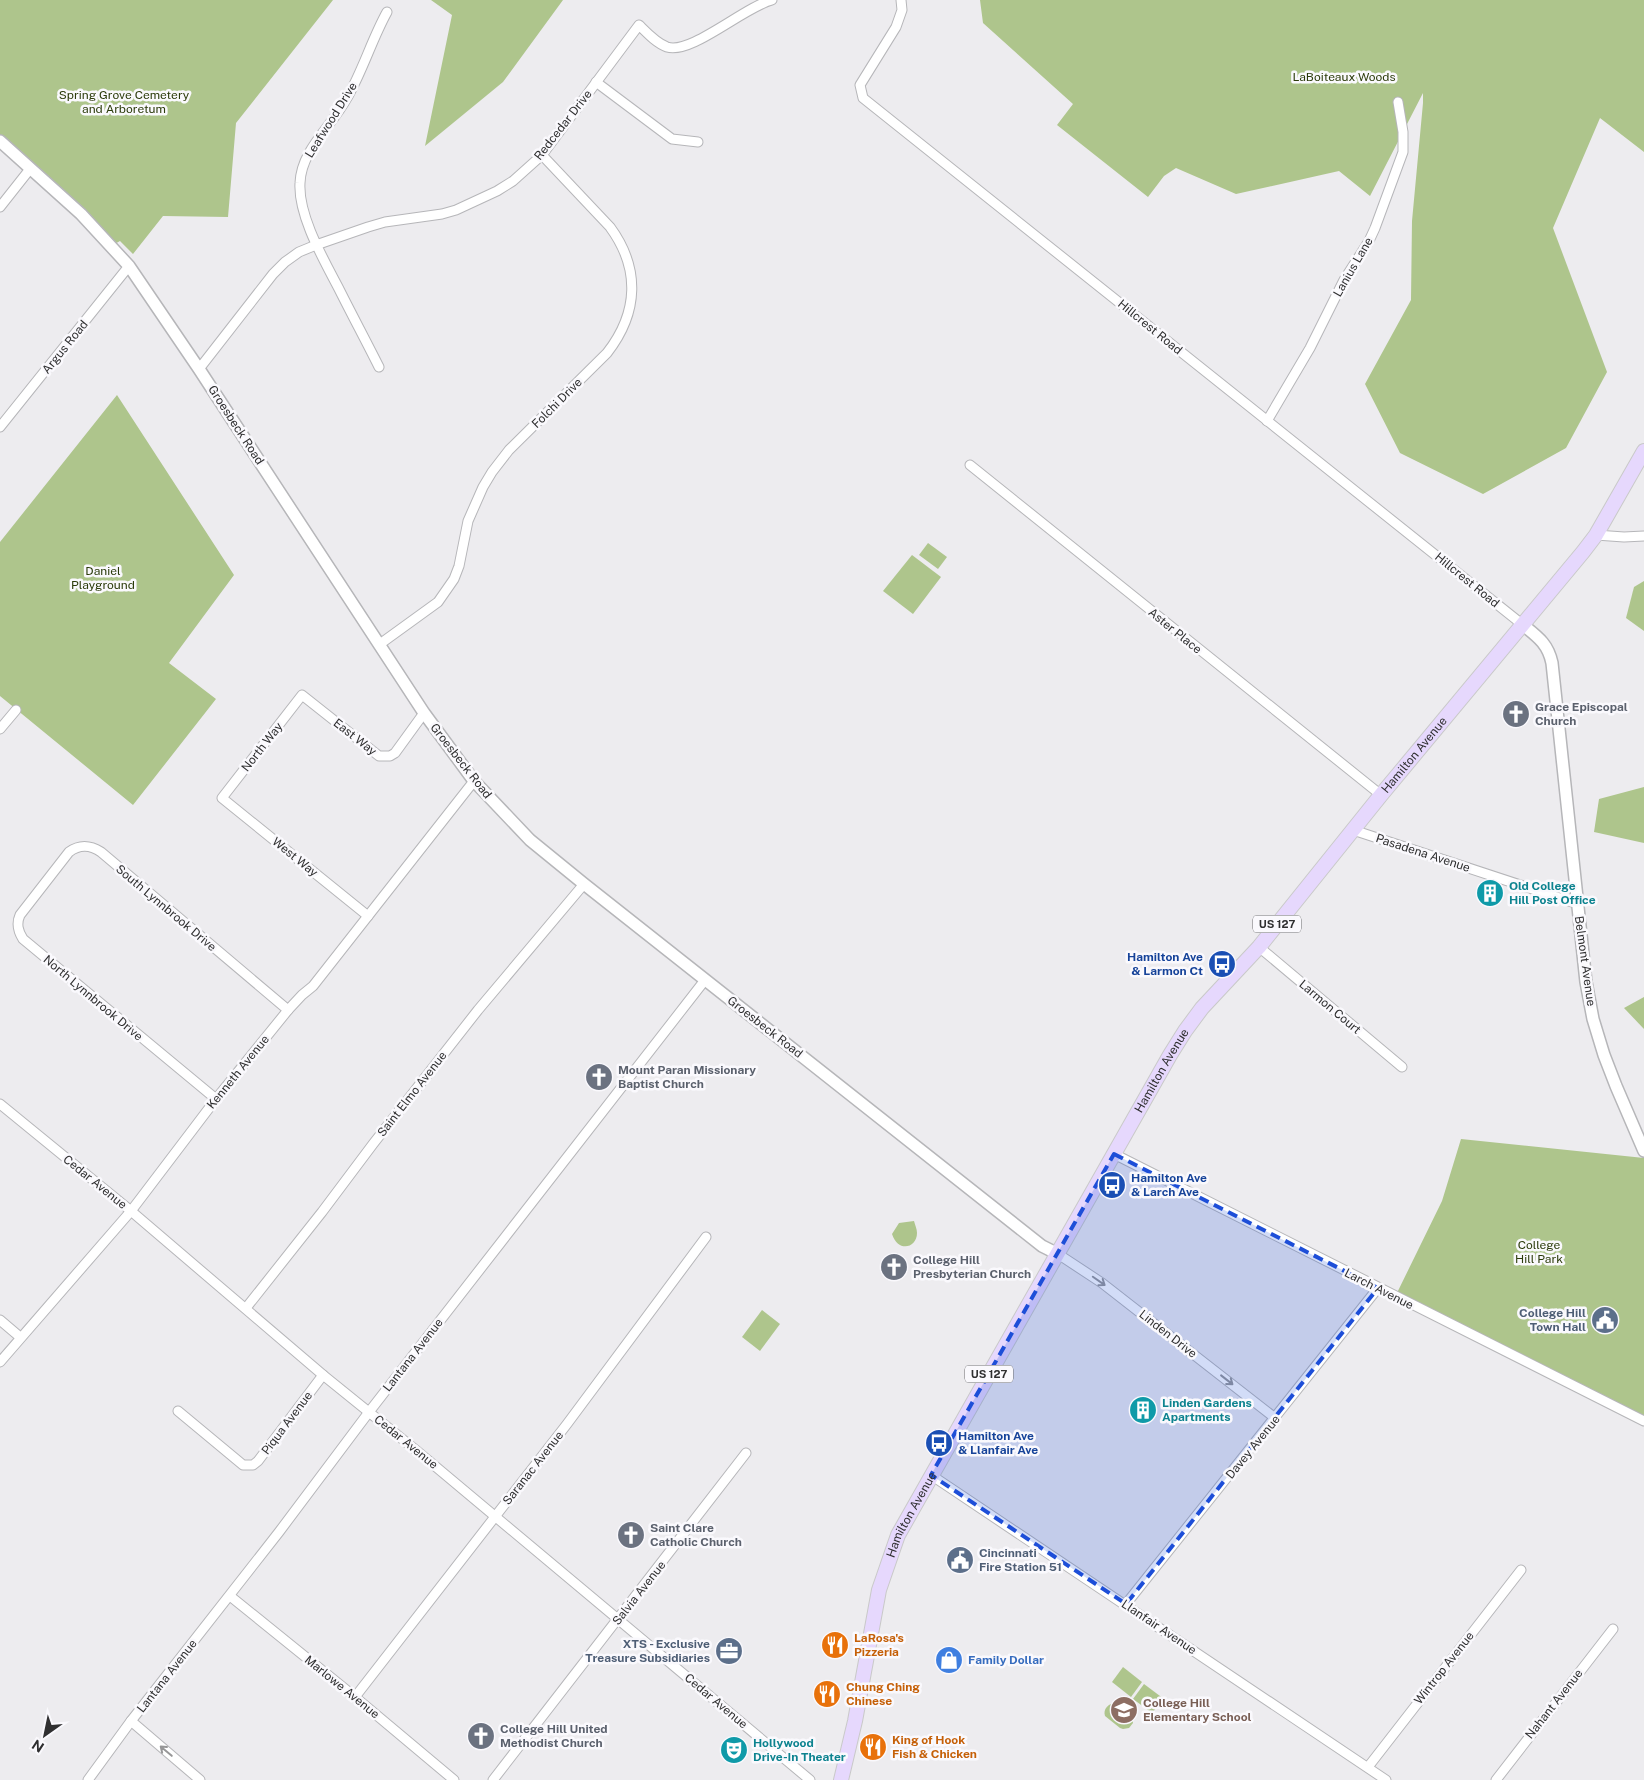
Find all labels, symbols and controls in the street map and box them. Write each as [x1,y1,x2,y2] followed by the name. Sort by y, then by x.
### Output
[1292,70,1396,84] park label: LaBoiteaux Woods
[302,80,360,160] street label: Leafwood Drive
[531,87,595,163] street label: Redcedar Drive
[59,88,190,116] park label: Spring Grove Cemetery and Arboretum
[1330,235,1376,299] street label: Lanius Lane
[1115,297,1185,357] street label: Hillcrest Road
[39,317,91,377] street label: Argus Road
[529,375,585,431] street label: Folchi Drive
[205,383,267,467] street label: Groesbeck Road
[1432,550,1502,610] street label: Hillcrest Road
[71,564,135,592] park label: Daniel Playground
[1146,605,1205,657] street label: Aster Place
[1501,699,1531,729] church icon: Grace Episcopal Church
[1535,700,1628,728] place label: Grace Episcopal Church
[1379,714,1450,796] street label: Hamilton Avenue
[331,716,380,759] street label: East Way
[239,719,286,774] street label: North Way
[427,721,495,801] street label: Groesbeck Road
[1374,831,1472,875] street label: Pasadena Avenue
[269,834,321,880] street label: West Way
[113,862,219,954] street label: South Lynnbrook Drive
[1475,878,1505,908] building icon: Old College Hill Post Office
[1509,879,1596,907] place label: Old College Hill Post Office
[1572,915,1598,1007] street label: Belmont Avenue
[1253,916,1301,932] road number: US 127
[1207,949,1237,979] bus stop icon: Hamilton Ave & Larmon Ct
[1127,950,1203,978] place label: Hamilton Ave & Larmon Ct
[41,952,146,1044] street label: North Lynnbrook Drive
[1296,977,1364,1037] street label: Larmon Court
[725,993,805,1061] street label: Groesbeck Road
[1132,1026,1192,1115] street label: Hamilton Avenue
[204,1032,272,1112] street label: Kenneth Avenue
[374,1049,450,1139] street label: Saint Elmo Avenue
[584,1062,614,1092] church icon: Mount Paran Missionary Baptist Church
[618,1063,756,1091] place label: Mount Paran Missionary Baptist Church
[60,1152,130,1212] street label: Cedar Avenue
[1097,1170,1127,1200] bus stop icon: Hamilton Ave & Larch Ave
[1131,1171,1207,1199] place label: Hamilton Ave & Larch Ave
[1515,1238,1563,1266] park label: College Hill Park
[879,1252,909,1282] church icon: College Hill Presbyterian Church
[913,1253,1031,1281] place label: College Hill Presbyterian Church
[1342,1266,1416,1312] street label: Larch Avenue
[1091,1276,1105,1286] one-way arrow
[1590,1305,1620,1335] public building icon: College Hill Town Hall
[1519,1306,1586,1334] place label: College Hill Town Hall
[1136,1307,1200,1361] street label: Linden Drive
[380,1315,446,1394] street label: Lantana Avenue
[965,1366,1013,1382] road number: US 127
[1220,1375,1233,1386] one-way arrow
[259,1388,315,1457] street label: Piqua Avenue
[1128,1395,1158,1425] building icon: Linden Gardens Apartments
[1162,1396,1252,1424] place label: Linden Gardens Apartments
[371,1412,441,1472] street label: Cedar Avenue
[1223,1412,1283,1482] street label: Davey Avenue
[500,1428,566,1508] street label: Saranac Avenue
[924,1428,954,1458] bus stop icon: Hamilton Ave & Llanfair Ave
[958,1429,1038,1457] place label: Hamilton Ave & Llanfair Ave
[884,1469,939,1559] street label: Hamilton Avenue
[616,1520,646,1550] church icon: Saint Clare Catholic Church
[650,1521,742,1549] place label: Saint Clare Catholic Church
[945,1545,975,1575] public building icon: Cincinnati Fire Station 51
[979,1546,1062,1574] place label: Cincinnati Fire Station 51
[610,1558,669,1628] street label: Salvia Avenue
[1119,1597,1199,1657] street label: Llanfair Avenue
[1411,1629,1477,1707] street label: Wintrop Avenue
[820,1630,850,1660] restaurant icon: LaRosa's Pizzeria
[854,1631,904,1659] place label: LaRosa's Pizzeria
[134,1636,200,1715] street label: Lantana Avenue
[714,1636,744,1666] office icon: XTS - Exclusive Treasure Subsidiaries
[585,1637,710,1665] place label: XTS - Exclusive Treasure Subsidiaries
[934,1645,964,1675] shop icon: Family Dollar
[302,1653,382,1722] street label: Marlowe Avenue
[968,1653,1044,1667] place label: Family Dollar
[1522,1666,1586,1742] street label: Nahant Avenue
[682,1671,750,1731] street label: Cedar Avenue
[812,1679,842,1709] restaurant icon: Chung Ching Chinese
[846,1680,920,1708] place label: Chung Ching Chinese
[1109,1695,1139,1725] school or university icon: College Hill Elementary School
[1143,1696,1252,1724] place label: College Hill Elementary School
[20,1710,70,1760] north arrow
[466,1721,496,1751] church icon: College Hill United Methodist Church
[500,1722,608,1750] place label: College Hill United Methodist Church
[858,1732,888,1762] restaurant icon: King of Hook Fish & Chicken
[892,1733,977,1761] place label: King of Hook Fish & Chicken
[719,1735,749,1765] theatre icon: Hollywood Drive-In Theater
[29,1736,47,1756] text: N
[753,1736,846,1764] place label: Hollywood Drive-In Theater
[159,1745,172,1756] one-way arrow

